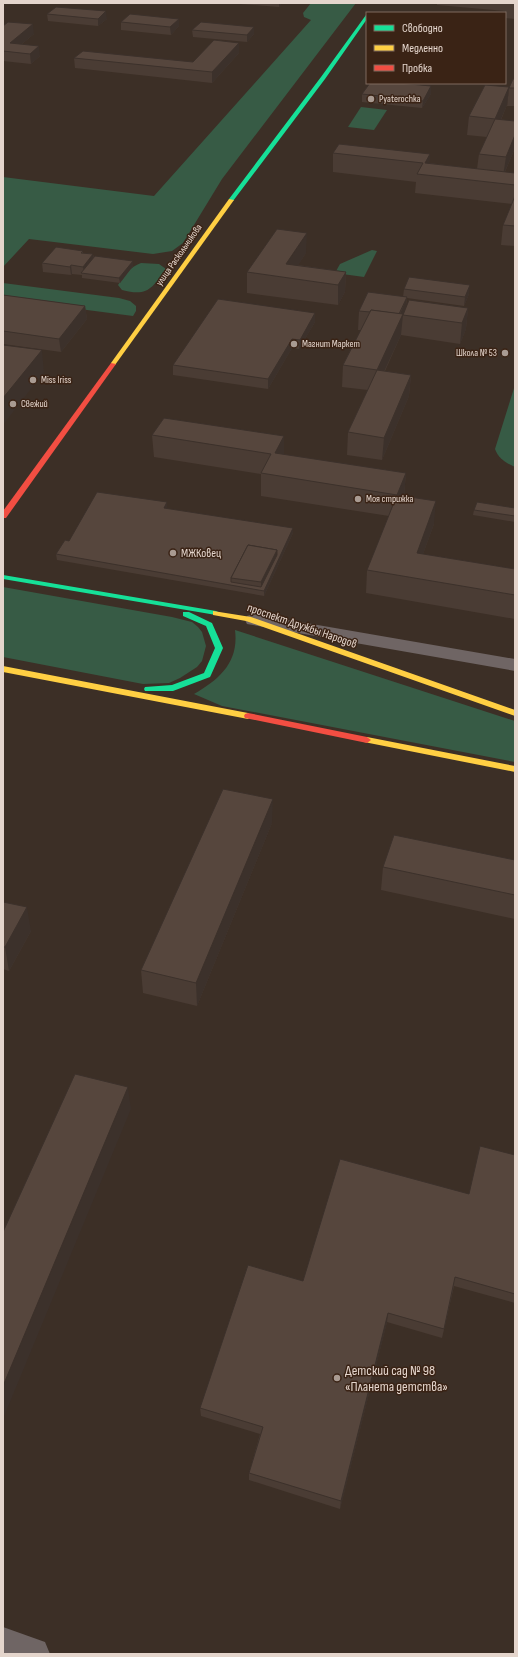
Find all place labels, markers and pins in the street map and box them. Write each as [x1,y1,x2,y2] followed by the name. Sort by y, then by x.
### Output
[379,93,421,105] place label: Pyaterochka
[366,94,376,104] marker: Pyaterochka
[302,338,360,350] place label: Магнит Маркет
[289,339,299,349] marker: Магнит Маркет
[456,347,497,359] place label: Школа № 53
[500,348,510,358] marker: Школа № 53
[41,374,72,386] place label: Miss Iriss
[28,375,38,385] marker: Miss Iriss
[21,398,48,410] place label: Свежий
[8,399,18,409] marker: Свежий
[366,493,413,505] place label: Моя стрижка
[353,494,363,504] marker: Моя стрижка
[181,546,221,561] place label: МЖКовец
[168,548,178,558] marker: МЖКовец
[345,1362,448,1395] place label: Детский сад № 98 «Планета детства»
[332,1373,342,1383] marker: Детский сад № 98 «Планета детства»

